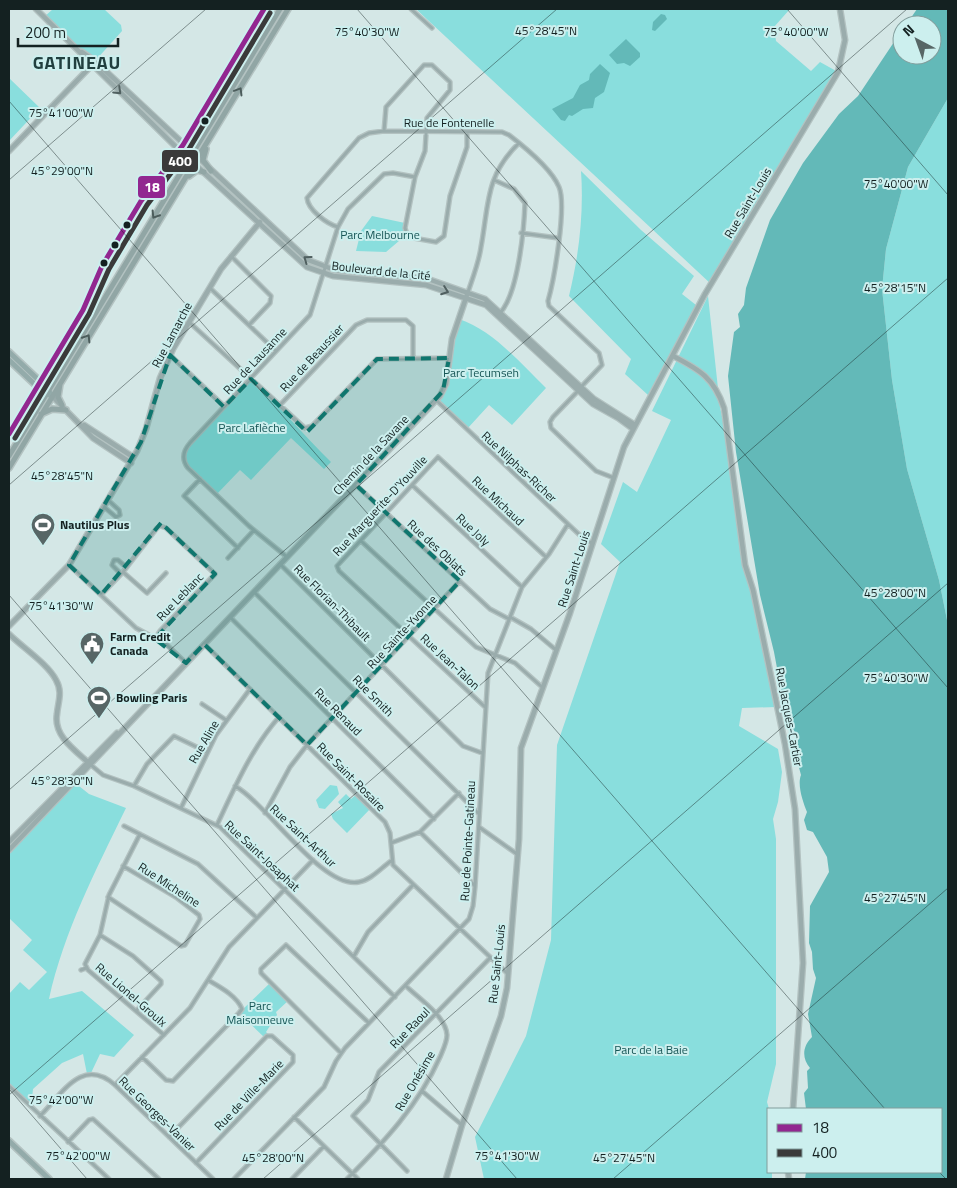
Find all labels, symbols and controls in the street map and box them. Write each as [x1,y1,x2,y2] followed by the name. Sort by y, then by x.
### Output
[18,15,118,47] scale bar
[892,15,942,65] north arrow
[898,19,919,41] text: N
[25,21,66,44] text: 200 m
[515,21,577,40] text: 45°28'45"N
[335,22,400,41] text: 75°40'30"W
[764,22,829,41] text: 75°40'00"W
[33,49,121,76] district label: GATINEAU
[112,85,121,94] one-way arrow
[232,88,242,97] one-way arrow
[29,103,94,122] text: 75°41'00"W
[404,113,494,132] street label: Rue de Fontenelle
[200,116,210,126] unlabelled marker
[161,149,199,173] line badge: 400
[168,150,192,171] text: 400
[31,161,93,180] text: 45°29'00"N
[719,163,776,242] street label: Rue Saint-Louis
[864,174,929,193] text: 75°40'00"W
[137,175,166,199] line badge: 18
[144,176,160,197] text: 18
[152,210,162,219] one-way arrow
[122,220,132,230] unlabelled marker
[340,225,420,244] park label: Parc Melbourne
[110,240,120,250] unlabelled marker
[303,256,313,265] one-way arrow
[331,256,431,285] street label: Boulevard de la Cité
[99,258,109,268] unlabelled marker
[864,278,926,297] text: 45°28'15"N
[440,285,449,295] one-way arrow
[146,299,197,371] street label: Rue Lamarche
[275,319,348,396] street label: Rue de Beaussier
[218,323,291,399] street label: Rue de Lausanne
[81,334,90,344] one-way arrow
[443,363,519,382] park label: Parc Tecumseh
[328,410,413,499] street label: Chemin de la Savane
[218,418,286,437] park label: Parc Laflèche
[477,426,561,507] street label: Rue Nilphas-Richer
[328,451,432,560] street label: Rue Marguerite-D'Youville
[31,466,93,485] text: 45°28'45"N
[468,471,529,530] street label: Rue Michaud
[452,509,495,551] street label: Rue Joly
[30,512,56,546] sports icon: Nautilus Plus
[60,515,130,534] place label: Nautilus Plus
[403,515,472,581] street label: Rue des Oblats
[552,528,595,610] street label: Rue Saint-Louis
[289,560,376,646] street label: Rue Florian-Thibault
[152,568,208,625] street label: Rue Leblanc
[864,583,926,602] text: 45°28'00"N
[362,590,441,673] street label: Rue Sainte-Yvonne
[29,596,94,615] text: 75°41'30"W
[110,627,171,660] place label: Farm Credit Canada
[416,629,484,694] street label: Rue Jean-Talon
[79,631,105,665] public building icon: Farm Credit Canada
[771,666,808,768] street label: Rue Jacques-Cartier
[864,668,929,687] text: 75°40'30"W
[348,670,399,721] street label: Rue Smith
[310,683,367,740] street label: Rue Renaud
[86,685,112,719] sports icon: Bowling Paris
[116,688,188,707] place label: Bowling Paris
[183,716,224,767] street label: Rue Aline
[312,738,390,816] street label: Rue Saint-Rosaire
[31,771,93,790] text: 45°28'30"N
[455,780,480,902] street label: Rue de Pointe-Gatineau
[266,800,341,872] street label: Rue Saint-Arthur
[220,816,305,896] street label: Rue Saint-Josaphat
[134,857,204,912] street label: Rue Micheline
[864,888,926,907] text: 45°27'45"N
[483,923,510,1005] street label: Rue Saint-Louis
[91,958,172,1032] street label: Rue Lionel-Groulx
[226,996,294,1029] park label: Parc Maisonneuve
[385,1003,434,1053] street label: Rue Raoul
[614,1040,688,1059] park label: Parc de la Baie
[390,1047,440,1115] street label: Rue Onésime
[210,1055,288,1135] street label: Rue de Ville-Marie
[114,1072,200,1155] street label: Rue Georges-Vanier
[29,1090,94,1109] text: 75°42'00"W
[767,1108,942,1173] legend
[812,1116,829,1139] text: 18
[812,1141,837,1164] text: 400
[46,1146,111,1165] text: 75°42'00"W
[475,1146,540,1165] text: 75°41'30"W
[242,1148,304,1167] text: 45°28'00"N
[593,1148,655,1167] text: 45°27'45"N

